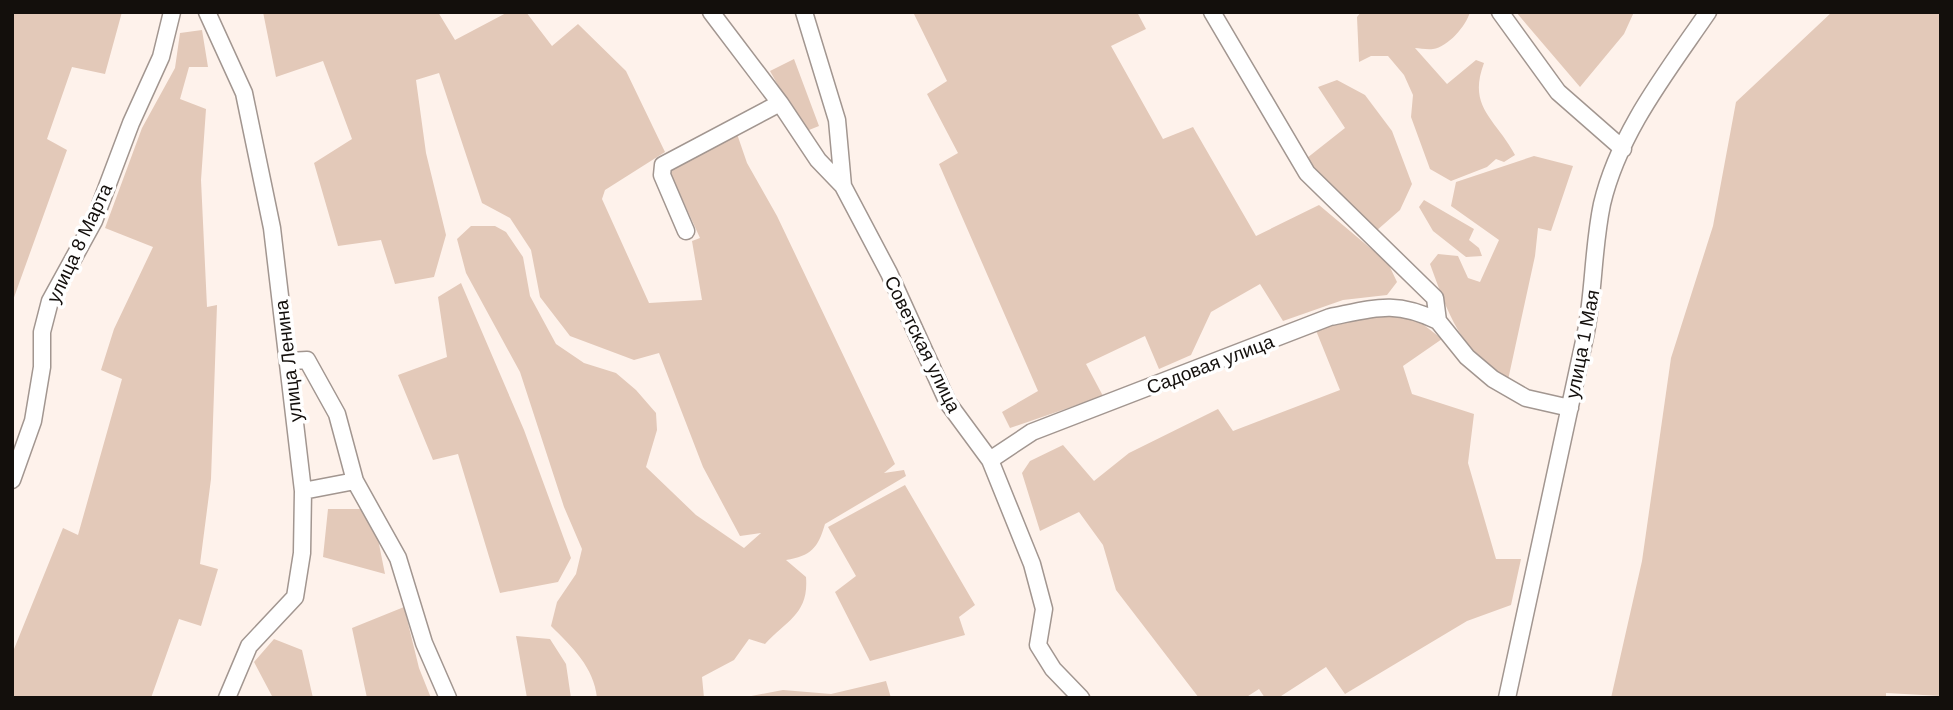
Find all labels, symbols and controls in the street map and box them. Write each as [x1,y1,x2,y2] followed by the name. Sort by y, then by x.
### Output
[43,180,116,306] street label: улица 8 Марта
[880,273,965,416] street label: Советская улица
[1562,288,1603,400] street label: улица 1 Мая
[271,298,306,423] street label: улица Ленина
[1144,330,1277,398] street label: Садовая улица

